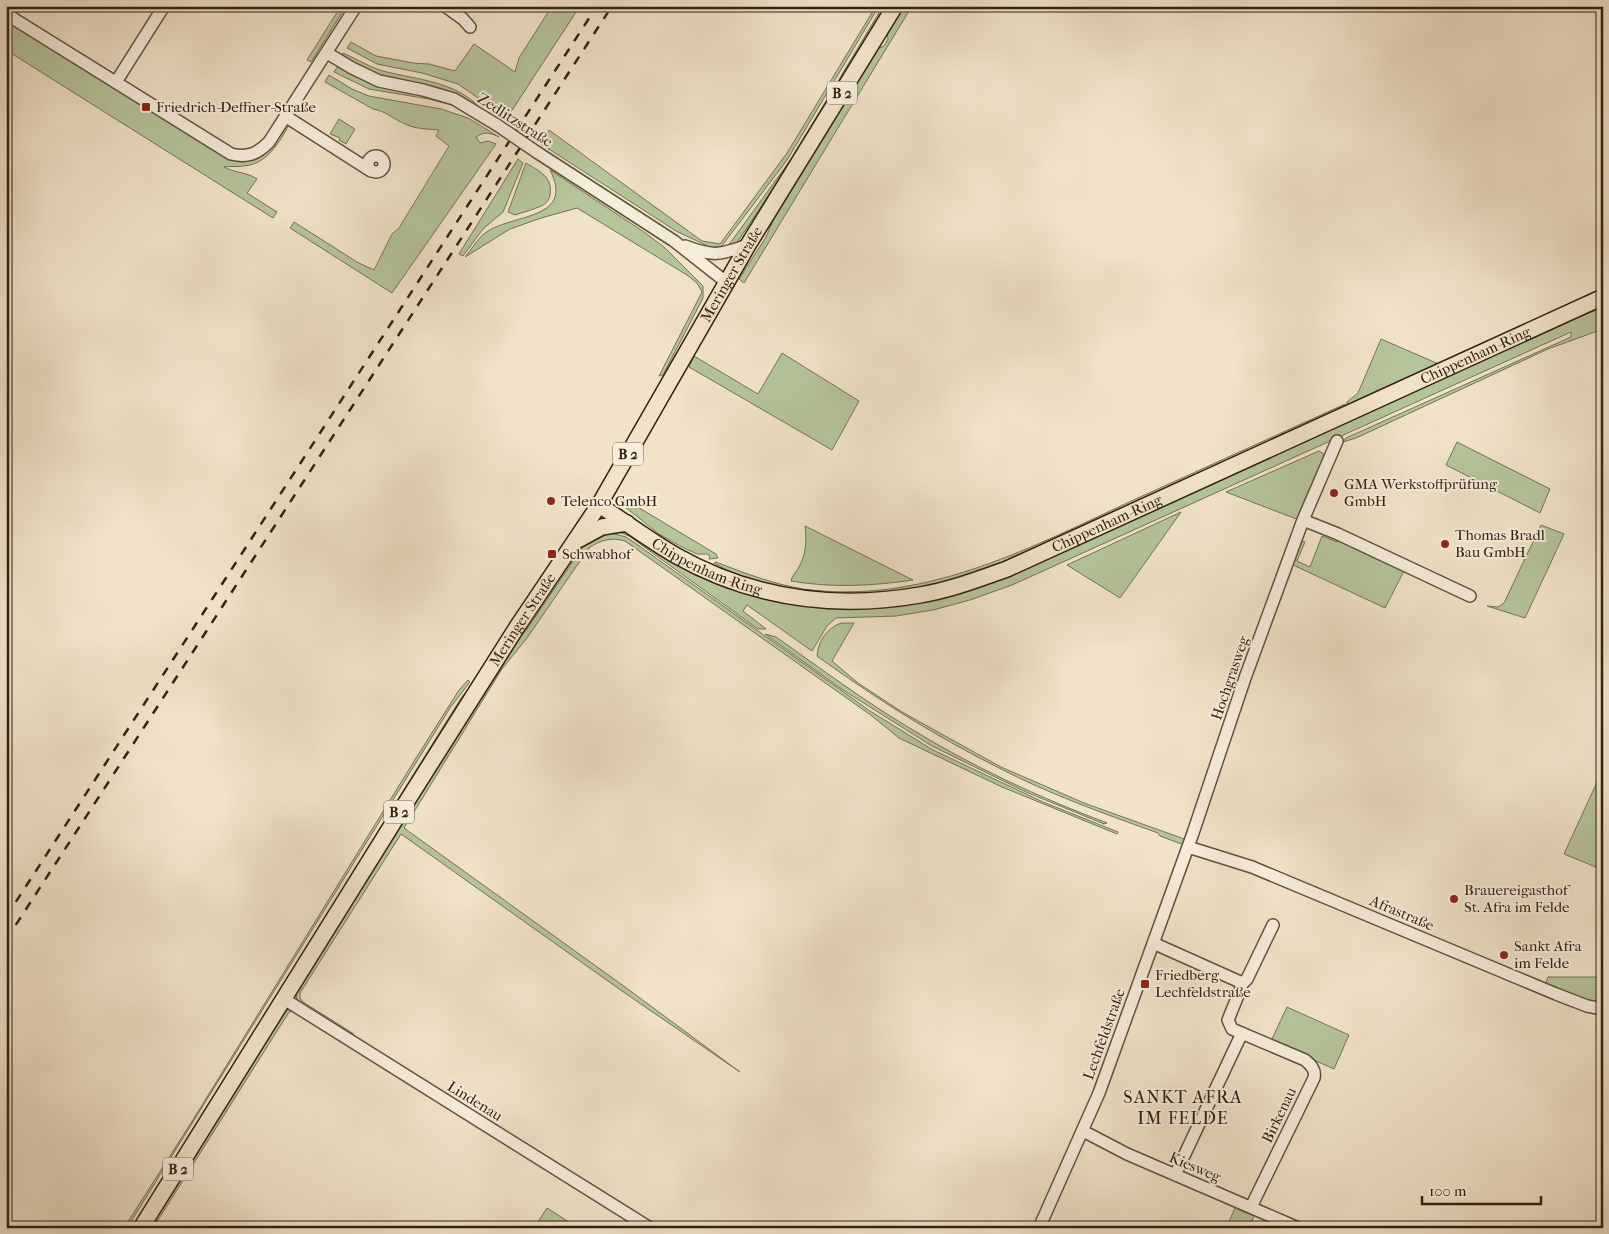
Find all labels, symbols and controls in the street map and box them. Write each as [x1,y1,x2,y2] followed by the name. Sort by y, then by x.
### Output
[827,82,857,105] road number: B 2
[474,89,556,151] street label: Zedlitzstraße
[156,98,317,116] place label: Friedrich-Deffner-Straße
[140,101,152,113] marker: Friedrich-Deffner-Straße
[697,223,767,325] street label: Meringer Straße
[1417,322,1534,388] street label: Chippenham-Ring
[613,442,643,466] road number: B 2
[1344,475,1498,510] place label: GMA Werkstoffprüfung GmbH
[1328,487,1340,499] marker: GMA Werkstoffprüfung GmbH
[1049,490,1166,556] street label: Chippenham-Ring
[561,492,657,510] place label: Telenco GmbH
[545,495,557,507] marker: Telenco GmbH
[1455,526,1545,561] place label: Thomas Bradl Bau GmbH
[648,534,765,599] street label: Chippenham-Ring
[1439,538,1451,550] marker: Thomas Bradl Bau GmbH
[562,545,634,563] place label: Schwabhof
[546,548,558,560] marker: Schwabhof
[485,569,560,670] street label: Meringer Straße
[1207,633,1253,722] street label: Hochgrasweg
[384,800,414,824] road number: B 2
[1464,881,1571,916] place label: Brauereigasthof St. Afra im Felde
[1366,891,1437,935] street label: Afrastraße
[1448,893,1460,905] marker: Brauereigasthof St. Afra im Felde
[1514,937,1583,972] place label: Sankt Afra im Felde
[1498,949,1510,961] marker: Sankt Afra im Felde
[1155,966,1251,1001] place label: Friedberg Lechfeldstraße
[1139,978,1151,990] marker: Friedberg Lechfeldstraße
[1079,985,1129,1082] street label: Lechfeldstraße
[444,1077,506,1125] street label: Lindenau
[1258,1084,1300,1146] street label: Birkenau
[1123,1087,1243,1129] district label: SANKT AFRA IM FELDE
[1166,1148,1224,1186] street label: Kiesweg
[163,1158,193,1180] road number: B 2
[1422,1174,1540,1206] scale bar
[1429,1182,1467,1200] text: 100 m

